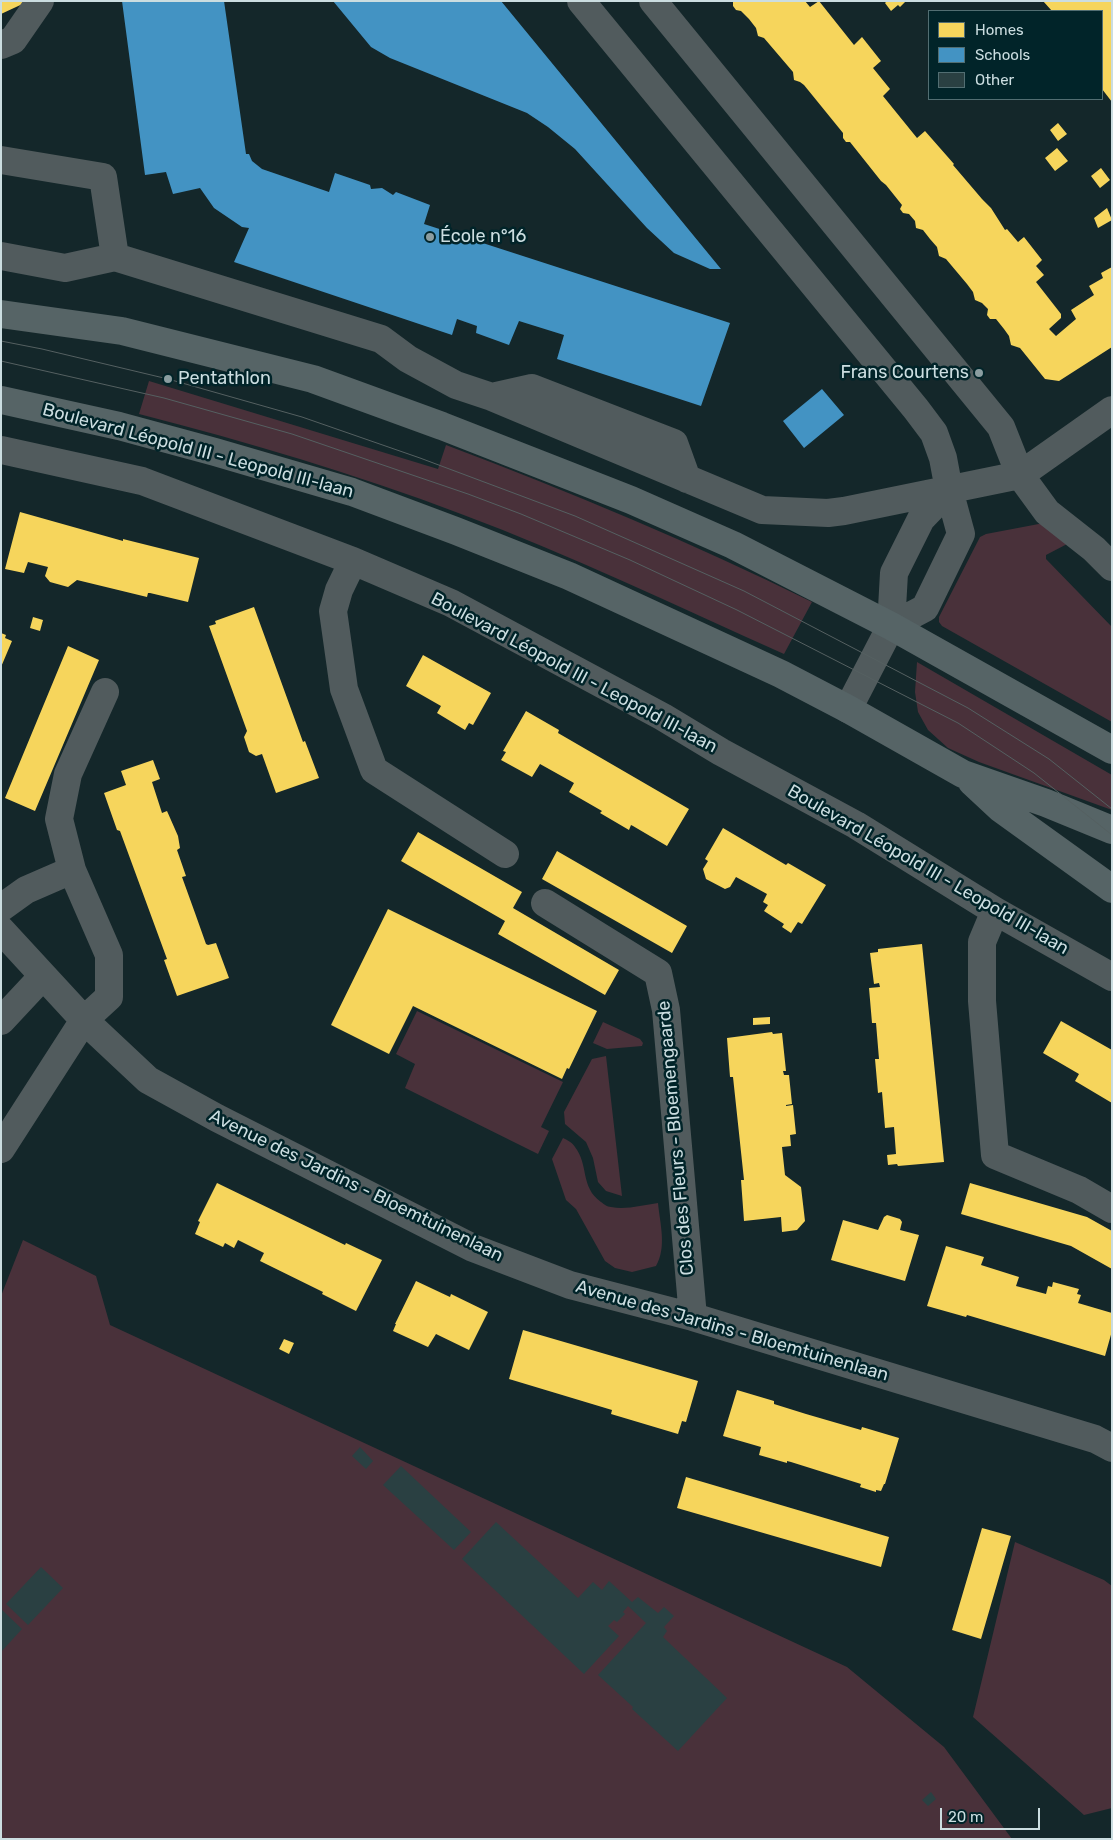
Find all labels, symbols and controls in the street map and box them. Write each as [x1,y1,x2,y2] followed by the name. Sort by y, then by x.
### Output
[928,10,1103,100] legend
[975,21,1024,39] text: Homes
[975,46,1030,64] text: Schools
[975,71,1014,89] text: Other
[440,226,526,248] place label: École n°16
[424,231,436,243] marker: École n°16
[840,362,969,384] place label: Frans Courtens
[973,367,985,379] marker: Frans Courtens
[178,368,271,390] place label: Pentathlon
[162,373,174,385] marker: Pentathlon
[40,399,356,503] street label: Boulevard Léopold III - Leopold III-laan
[427,588,721,758] street label: Boulevard Léopold III - Leopold III-laan
[784,780,1072,960] street label: Boulevard Léopold III - Leopold III-laan
[653,1000,699,1276] street label: Clos des Fleurs - Bloemengaarde
[205,1105,507,1267] street label: Avenue des Jardins - Bloemtuinenlaan
[573,1276,891,1386] street label: Avenue des Jardins - Bloemtuinenlaan
[943,1798,1043,1830] scale bar
[948,1808,983,1826] text: 20 m

